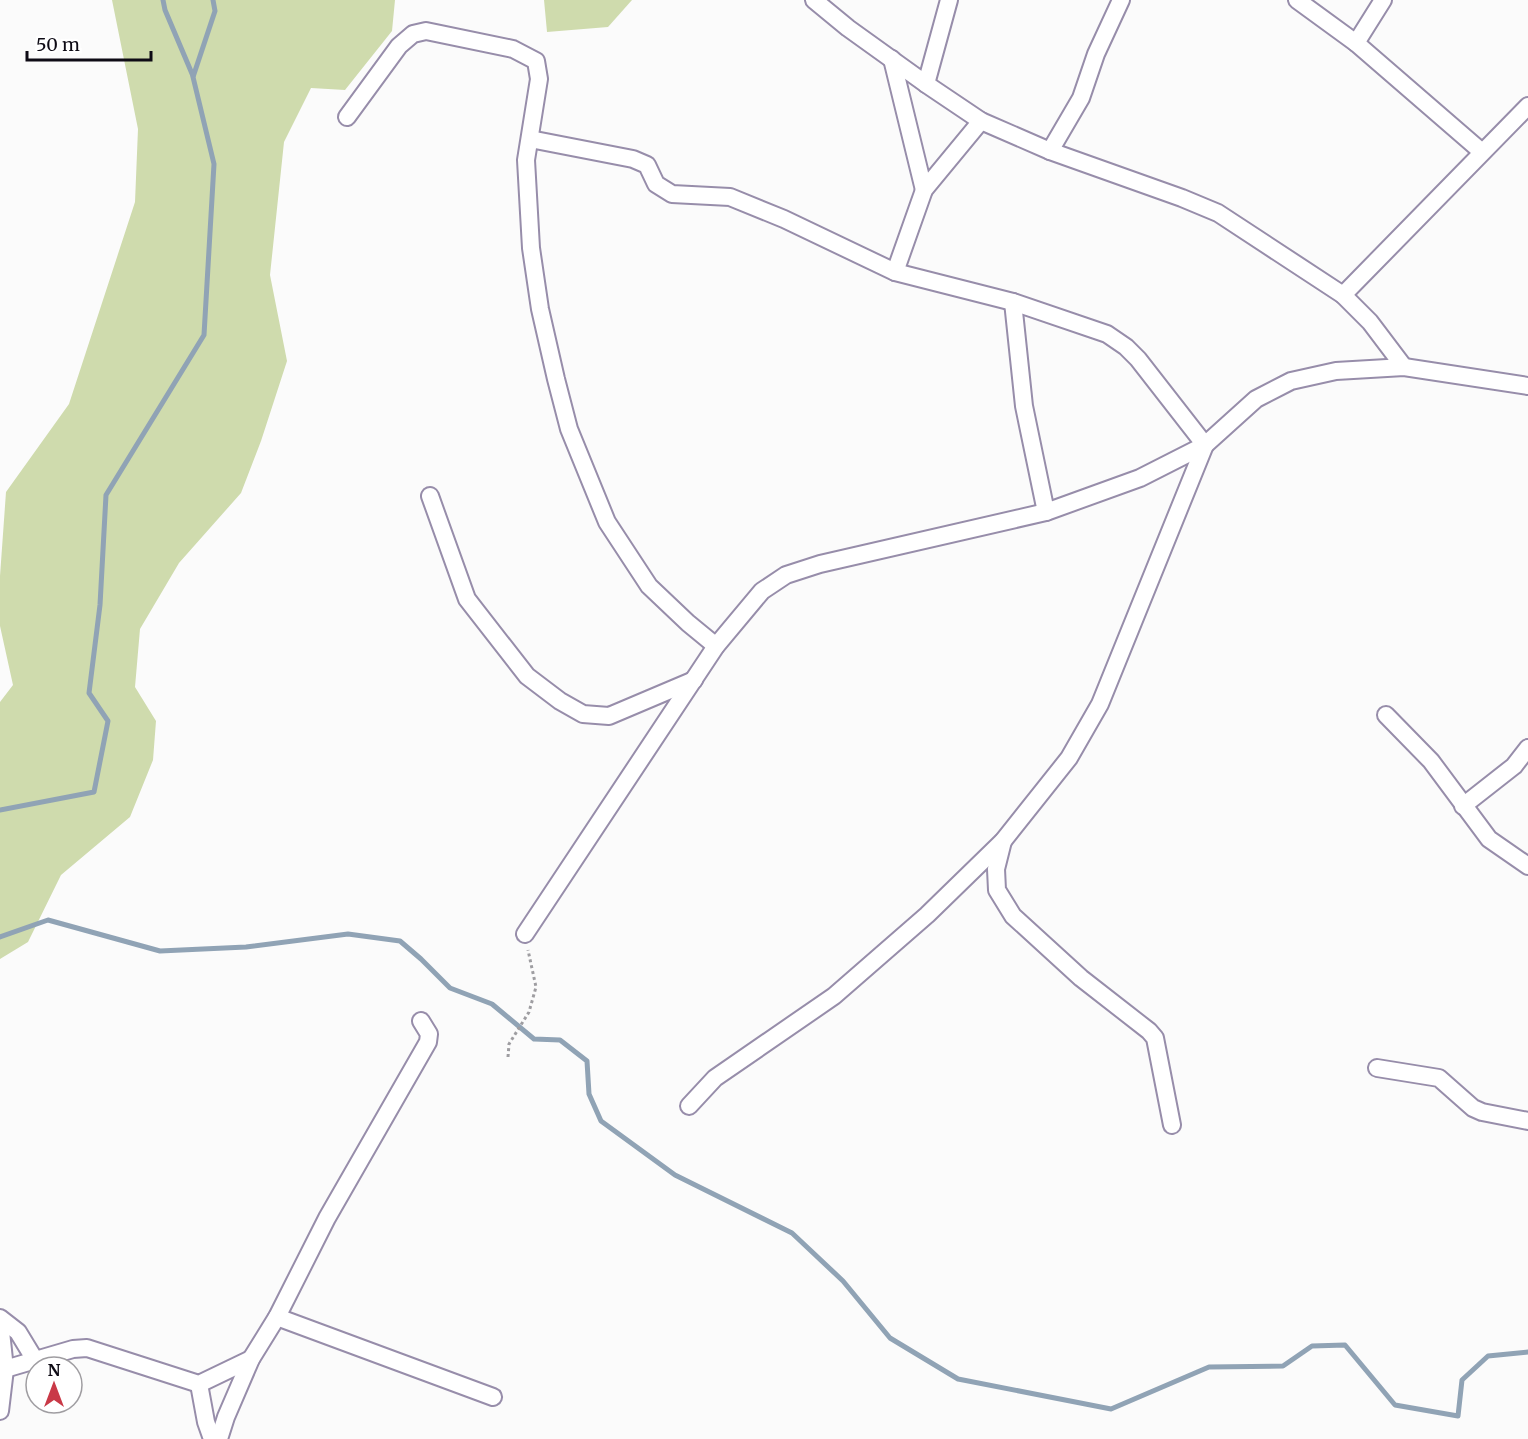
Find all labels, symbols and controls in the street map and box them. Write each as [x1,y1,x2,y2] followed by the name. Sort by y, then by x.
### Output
[27,24,152,62] scale bar
[36,33,80,56] text: 50 m
[24,1355,84,1415] north arrow
[48,1360,61,1380] text: N

